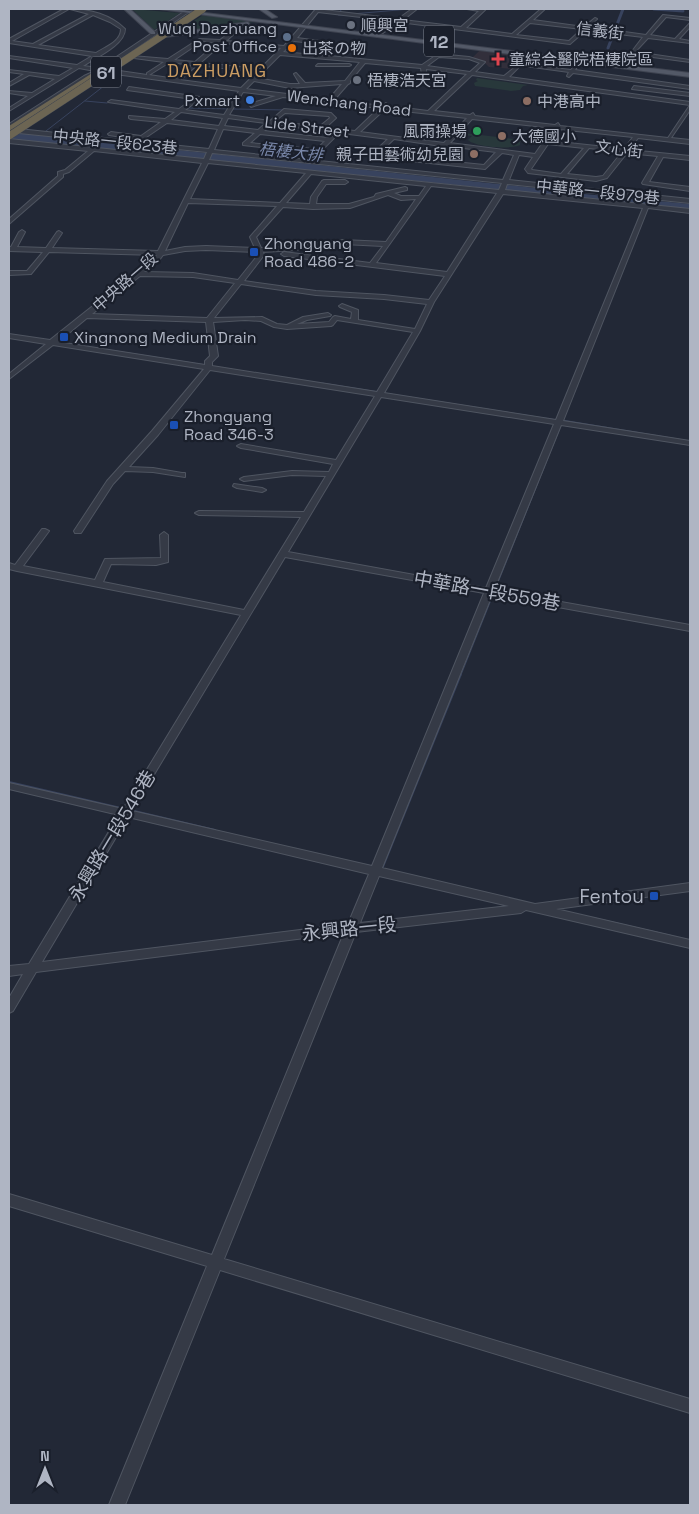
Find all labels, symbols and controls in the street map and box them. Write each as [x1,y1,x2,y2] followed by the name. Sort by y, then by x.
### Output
[361,15,409,36] place label: 順興宮
[158,18,277,57] place label: Wuqi Dazhuang Post Office
[575,18,625,44] street label: 信義街
[345,19,357,31] marker: 順興宮
[424,26,454,56] road number: 12
[281,31,293,43] marker: Wuqi Dazhuang Post Office
[302,38,366,59] place label: 出茶の物
[286,42,298,54] marker: 出茶の物
[509,49,653,70] place label: 童綜合醫院梧棲院區
[491,52,505,66] marker: 童綜合醫院梧棲院區
[91,56,121,88] road number: 61
[167,59,267,82] district label: DAZHUANG
[367,70,447,91] place label: 梧棲浩天宮
[351,74,363,86] marker: 梧棲浩天宮
[286,85,412,121] street label: Wenchang Road
[185,90,240,111] place label: Pxmart
[537,91,601,112] place label: 中港高中
[244,94,256,106] marker: Pxmart
[521,95,533,107] marker: 中港高中
[263,111,351,143] street label: Lide Street
[403,121,467,142] place label: 風雨操場
[52,125,178,159] street label: 中央路一段623巷
[471,125,483,137] marker: 風雨操場
[512,126,576,147] place label: 大德國小
[496,130,508,142] marker: 大德國小
[594,136,644,162] street label: 文心街
[258,138,326,166] water label: 梧棲大排
[336,144,464,165] place label: 親子田藝術幼兒園
[468,148,480,160] marker: 親子田藝術幼兒園
[535,175,661,209] street label: 中華路一段979巷
[264,233,354,272] place label: Zhongyang Road 486-2
[248,246,260,258] marker: Zhongyang Road 486-2
[88,248,162,316] street label: 中央路一段
[74,327,257,348] place label: Xingnong Medium Drain
[58,331,70,343] marker: Xingnong Medium Drain
[184,406,274,445] place label: Zhongyang Road 346-3
[168,419,180,431] marker: Zhongyang Road 346-3
[412,566,562,616] street label: 中華路一段559巷
[63,766,161,906] street label: 永興路一段546巷
[579,884,644,909] place label: Fentou
[648,890,660,902] marker: Fentou
[300,912,398,946] street label: 永興路一段
[20,1444,70,1494] north arrow
[40,1447,50,1465] text: N

